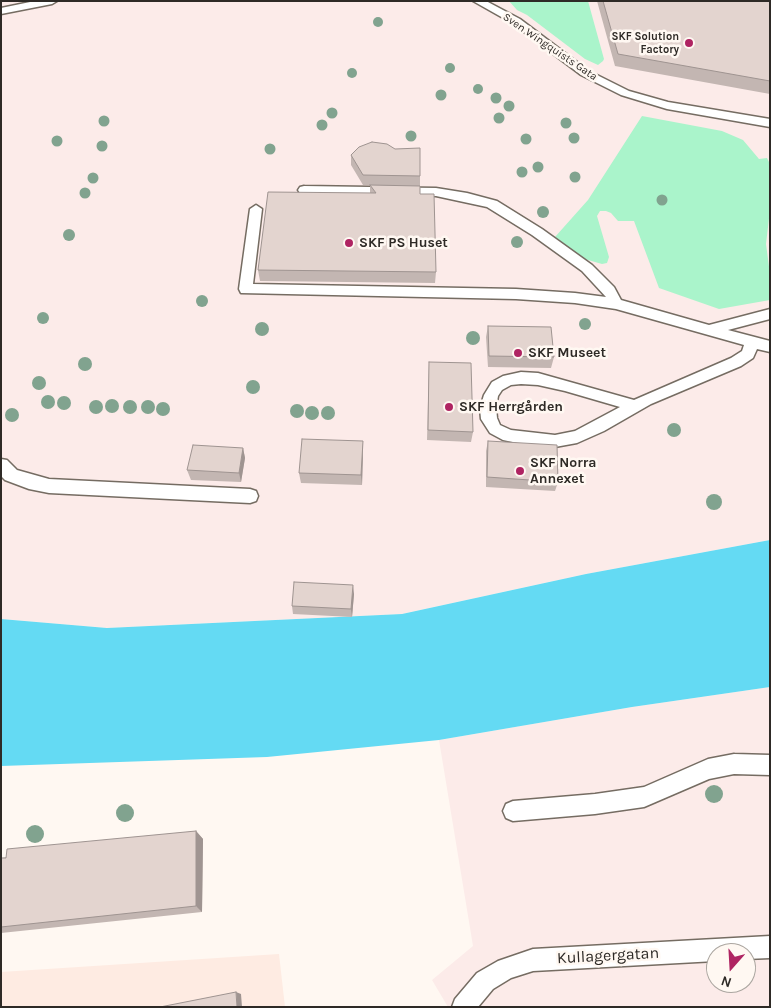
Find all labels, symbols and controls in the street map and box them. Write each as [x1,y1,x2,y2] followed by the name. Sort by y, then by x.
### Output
[500,10,600,84] street label: Sven Wingquists Gata
[611,30,679,56] place label: SKF Solution Factory
[683,37,695,49] marker: SKF Solution Factory
[359,235,448,251] place label: SKF PS Huset
[343,237,355,249] marker: SKF PS Huset
[528,345,606,361] place label: SKF Museet
[512,347,524,359] marker: SKF Museet
[459,399,563,415] place label: SKF Herrgården
[443,401,455,413] marker: SKF Herrgården
[530,455,596,488] place label: SKF Norra Annexet
[514,465,526,477] marker: SKF Norra Annexet
[706,943,756,993] north arrow
[556,944,660,968] street label: Kullagergatan
[719,972,734,991] text: N

